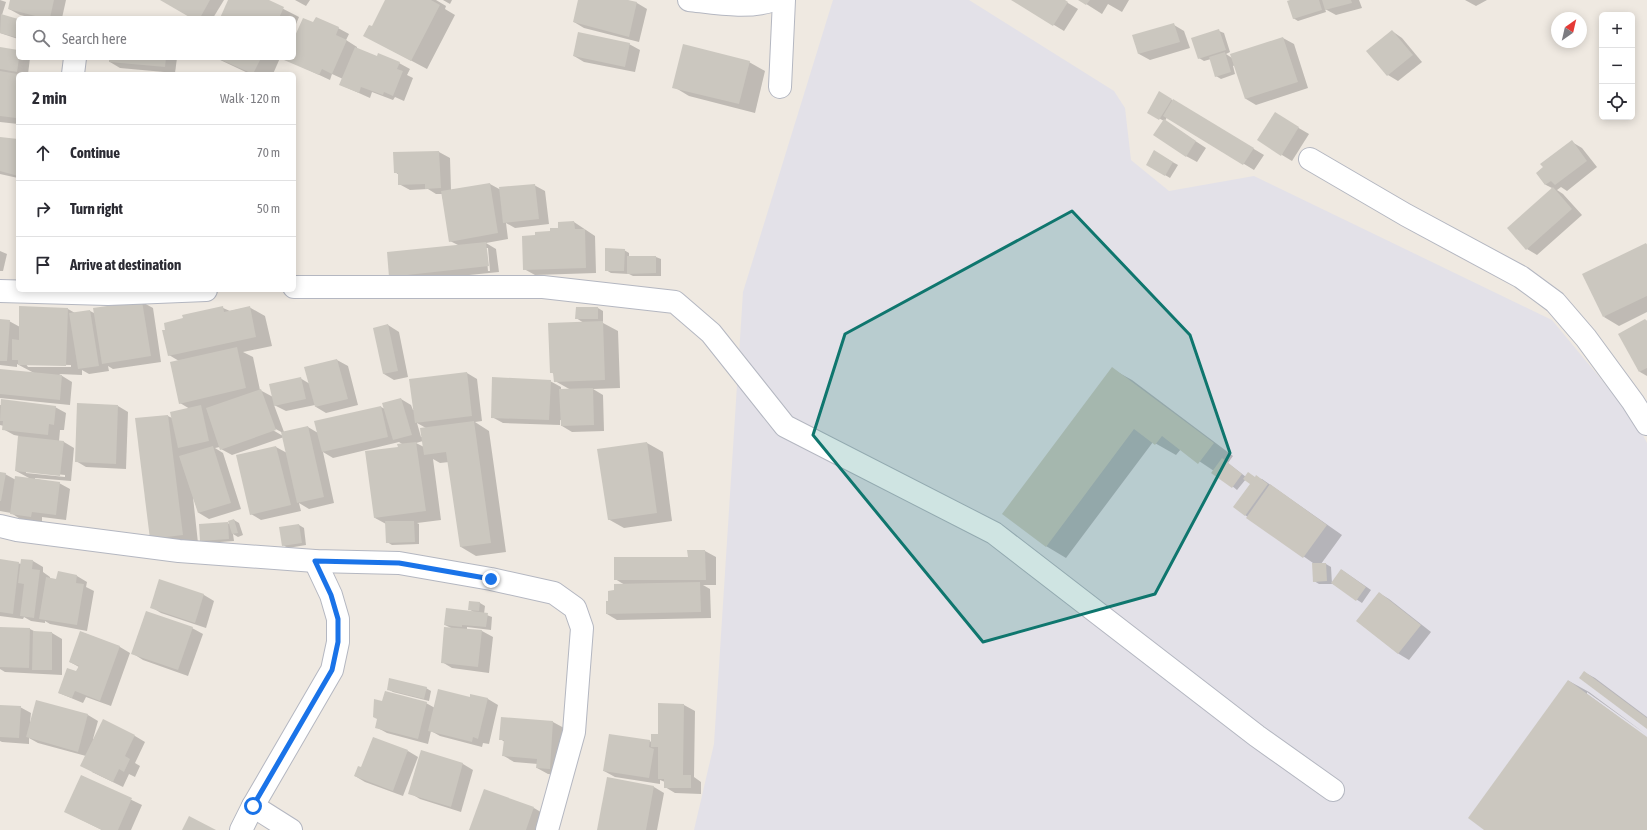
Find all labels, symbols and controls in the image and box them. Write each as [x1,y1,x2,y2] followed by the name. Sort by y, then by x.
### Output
[1551,12,1587,48] north arrow
[1599,12,1635,120] map controls
[1599,12,1635,48] button: +
[16,16,296,60] search box
[30,27,52,49] icon: search
[62,30,127,47] text: Search here
[1599,48,1635,84] button: −
[1599,84,1635,120] button: locate
[32,88,67,108] text: 2 min
[220,91,280,106] text: Walk · 120 m
[32,142,54,164] icon: ahead
[70,144,120,161] text: Continue
[257,145,280,160] text: 70 m
[32,198,54,220] icon: right
[70,200,123,217] text: Turn right
[257,201,280,216] text: 50 m
[32,254,54,276] icon: arrive
[70,256,181,273] text: Arrive at destination
[482,570,500,588] route end
[244,797,262,815] route start

